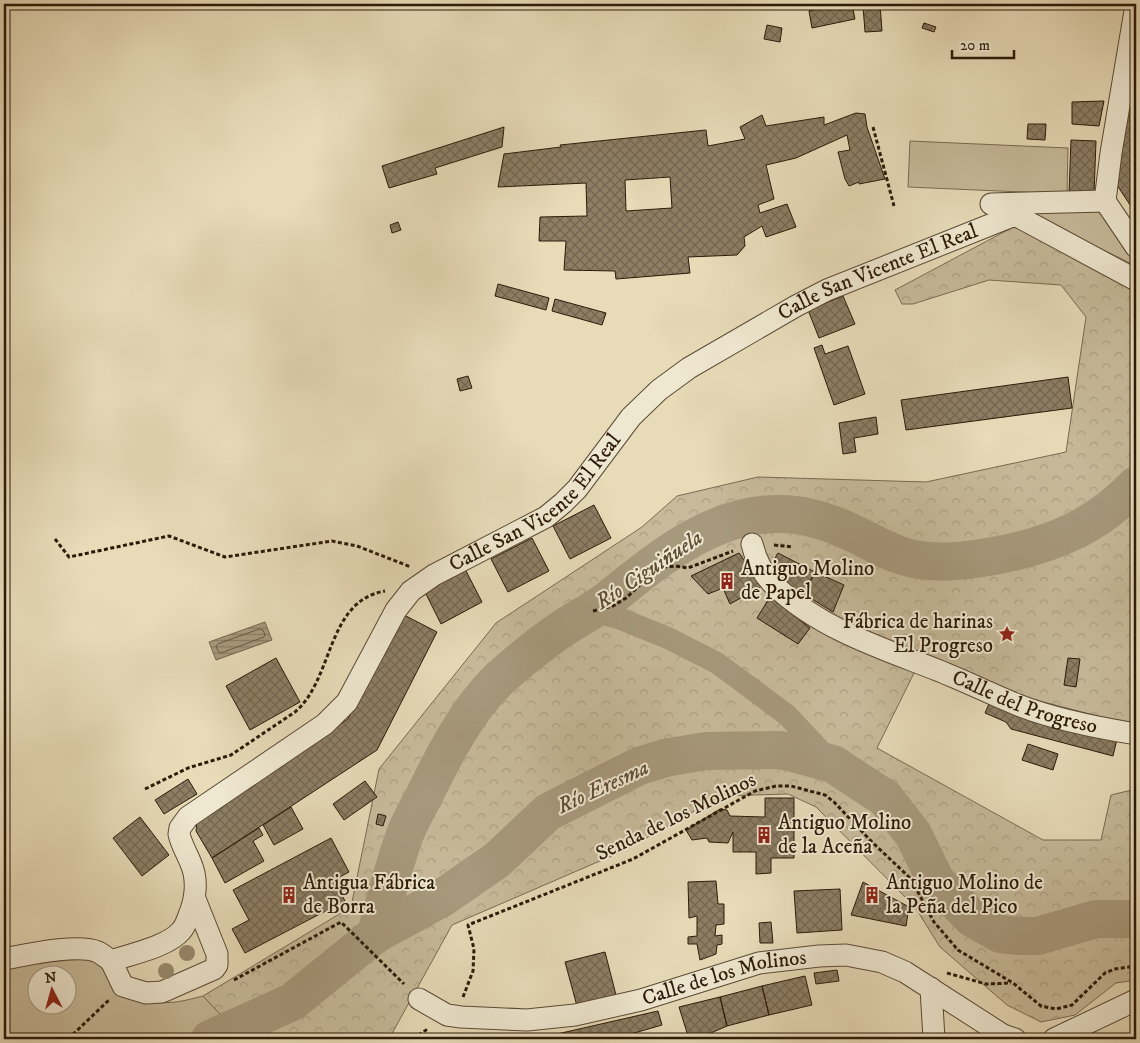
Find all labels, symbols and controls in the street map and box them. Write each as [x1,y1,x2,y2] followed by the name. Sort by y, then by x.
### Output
[952,28,1015,60] scale bar
[960,36,990,55] text: 20 m
[773,218,982,327] street label: Calle San Vicente El Real
[445,428,627,578] street label: Calle San Vicente El Real
[589,524,708,616] water label: Río Ciguiñuela
[741,556,874,606] place label: Antiguo Molino de Papel
[717,571,737,591] building icon: Antiguo Molino de Papel
[843,609,993,659] place label: Fábrica de harinas El Progreso
[997,624,1017,644] place icon: Fábrica de harinas El Progreso
[948,665,1100,740] street label: Calle del Progreso
[552,754,653,820] water label: Río Eresma
[592,767,760,867] street label: Senda de los Molinos
[778,810,911,860] place label: Antiguo Molino de la Aceña
[754,825,774,845] building icon: Antiguo Molino de la Aceña
[303,870,435,920] place label: Antigua Fábrica de Borra
[886,870,1043,920] place label: Antiguo Molino de la Peña del Pico
[279,885,299,905] building icon: Antigua Fábrica de Borra
[862,885,882,905] building icon: Antiguo Molino de la Peña del Pico
[639,945,808,1012] street label: Calle de los Molinos
[28,966,78,1016] north arrow
[44,968,58,988] text: N

